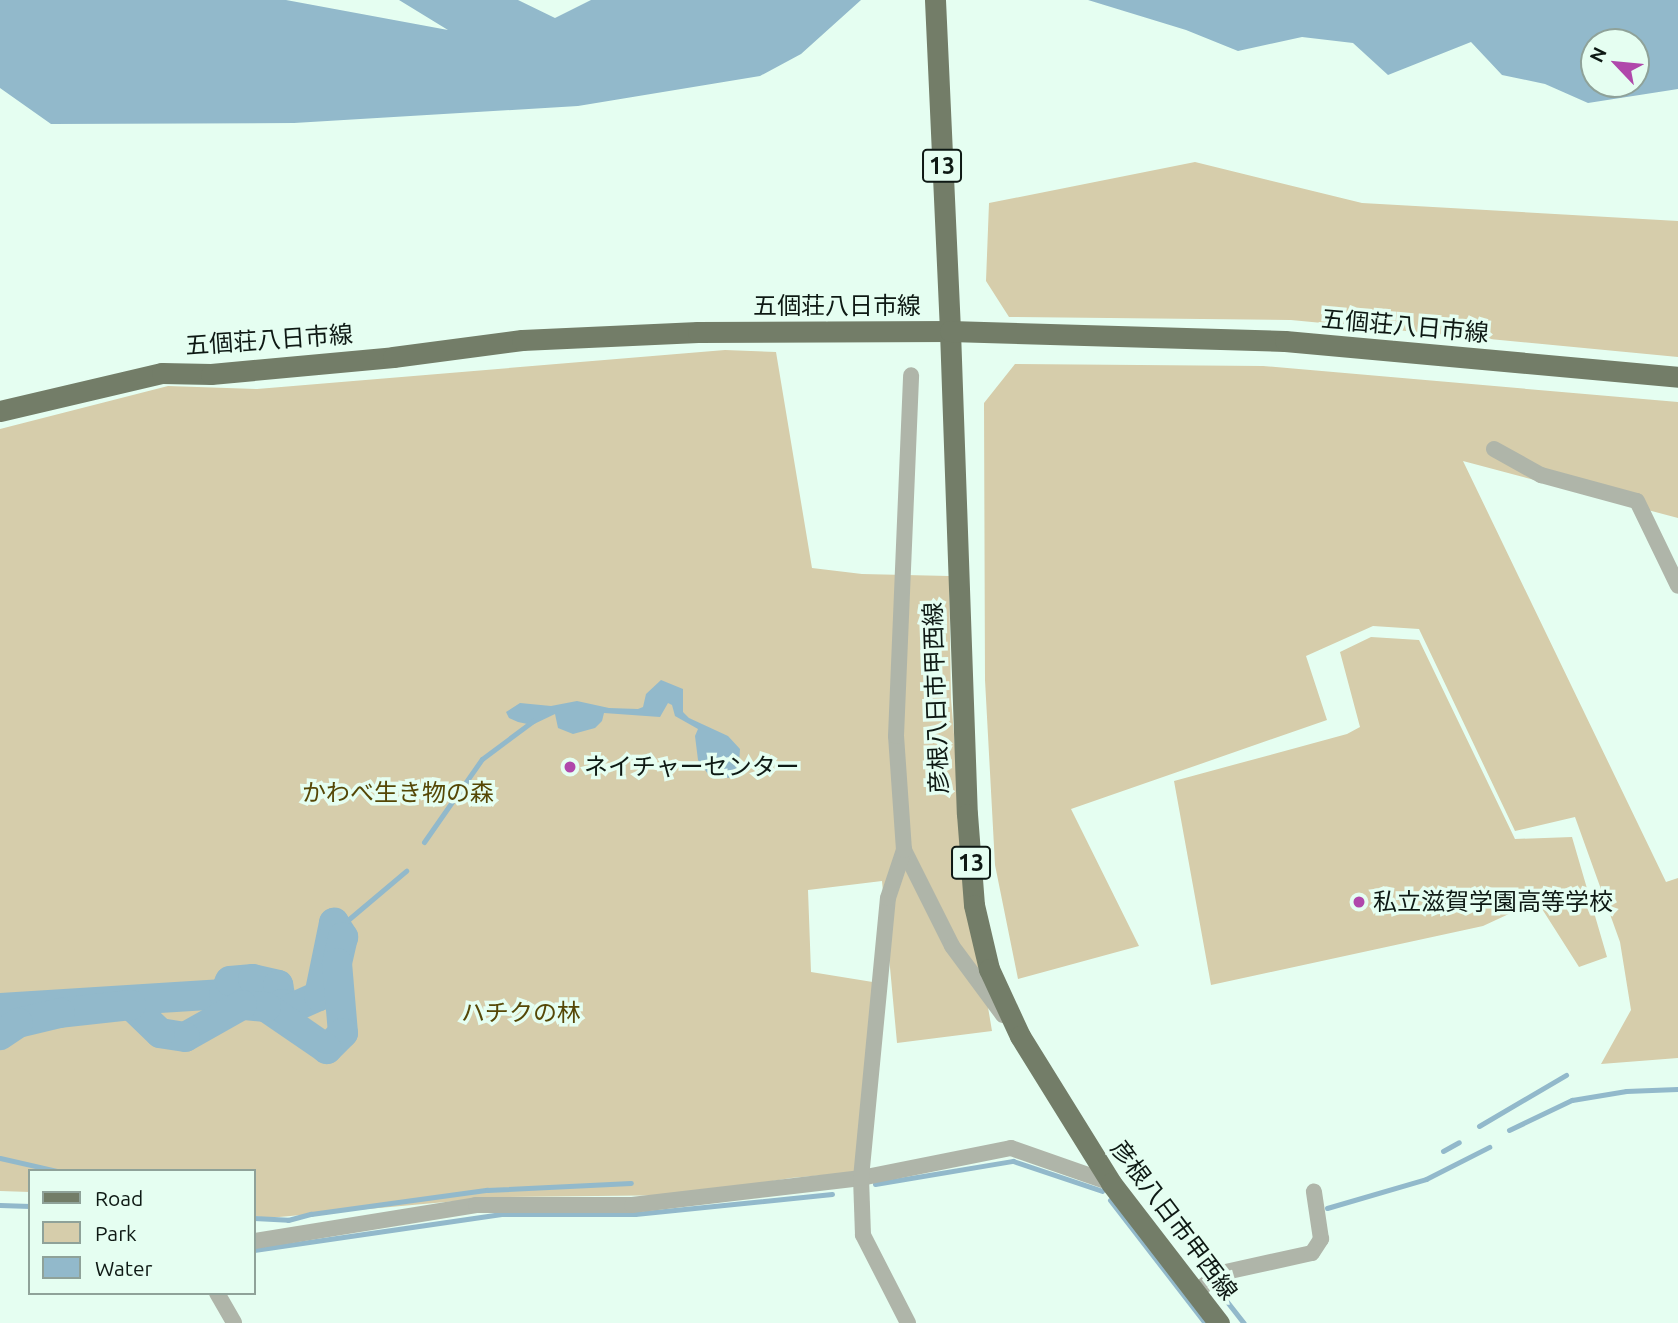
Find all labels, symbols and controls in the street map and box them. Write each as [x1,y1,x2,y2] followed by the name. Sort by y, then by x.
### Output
[1580,28,1650,98] north arrow
[1585,43,1611,66] text: N
[921,146,963,186] road number: 13
[753,292,921,320] street label: 五個荘八日市線
[1320,304,1490,348] street label: 五個荘八日市線
[184,320,354,360] street label: 五個荘八日市線
[918,602,954,794] street label: 彦根八日市甲西線
[584,753,800,781] place label: ネイチャーセンター
[562,759,578,775] marker: ネイチャーセンター
[302,779,494,807] park label: かわべ生き物の森
[950,844,992,883] road number: 13
[1373,888,1613,916] place label: 私立滋賀学園高等学校
[1351,894,1367,910] marker: 私立滋賀学園高等学校
[461,999,581,1027] park label: ハチクの林
[1105,1135,1243,1305] street label: 彦根八日市甲西線
[28,1169,256,1295] legend
[95,1186,143,1210] text: Road
[95,1221,137,1245] text: Park
[95,1256,153,1280] text: Water

